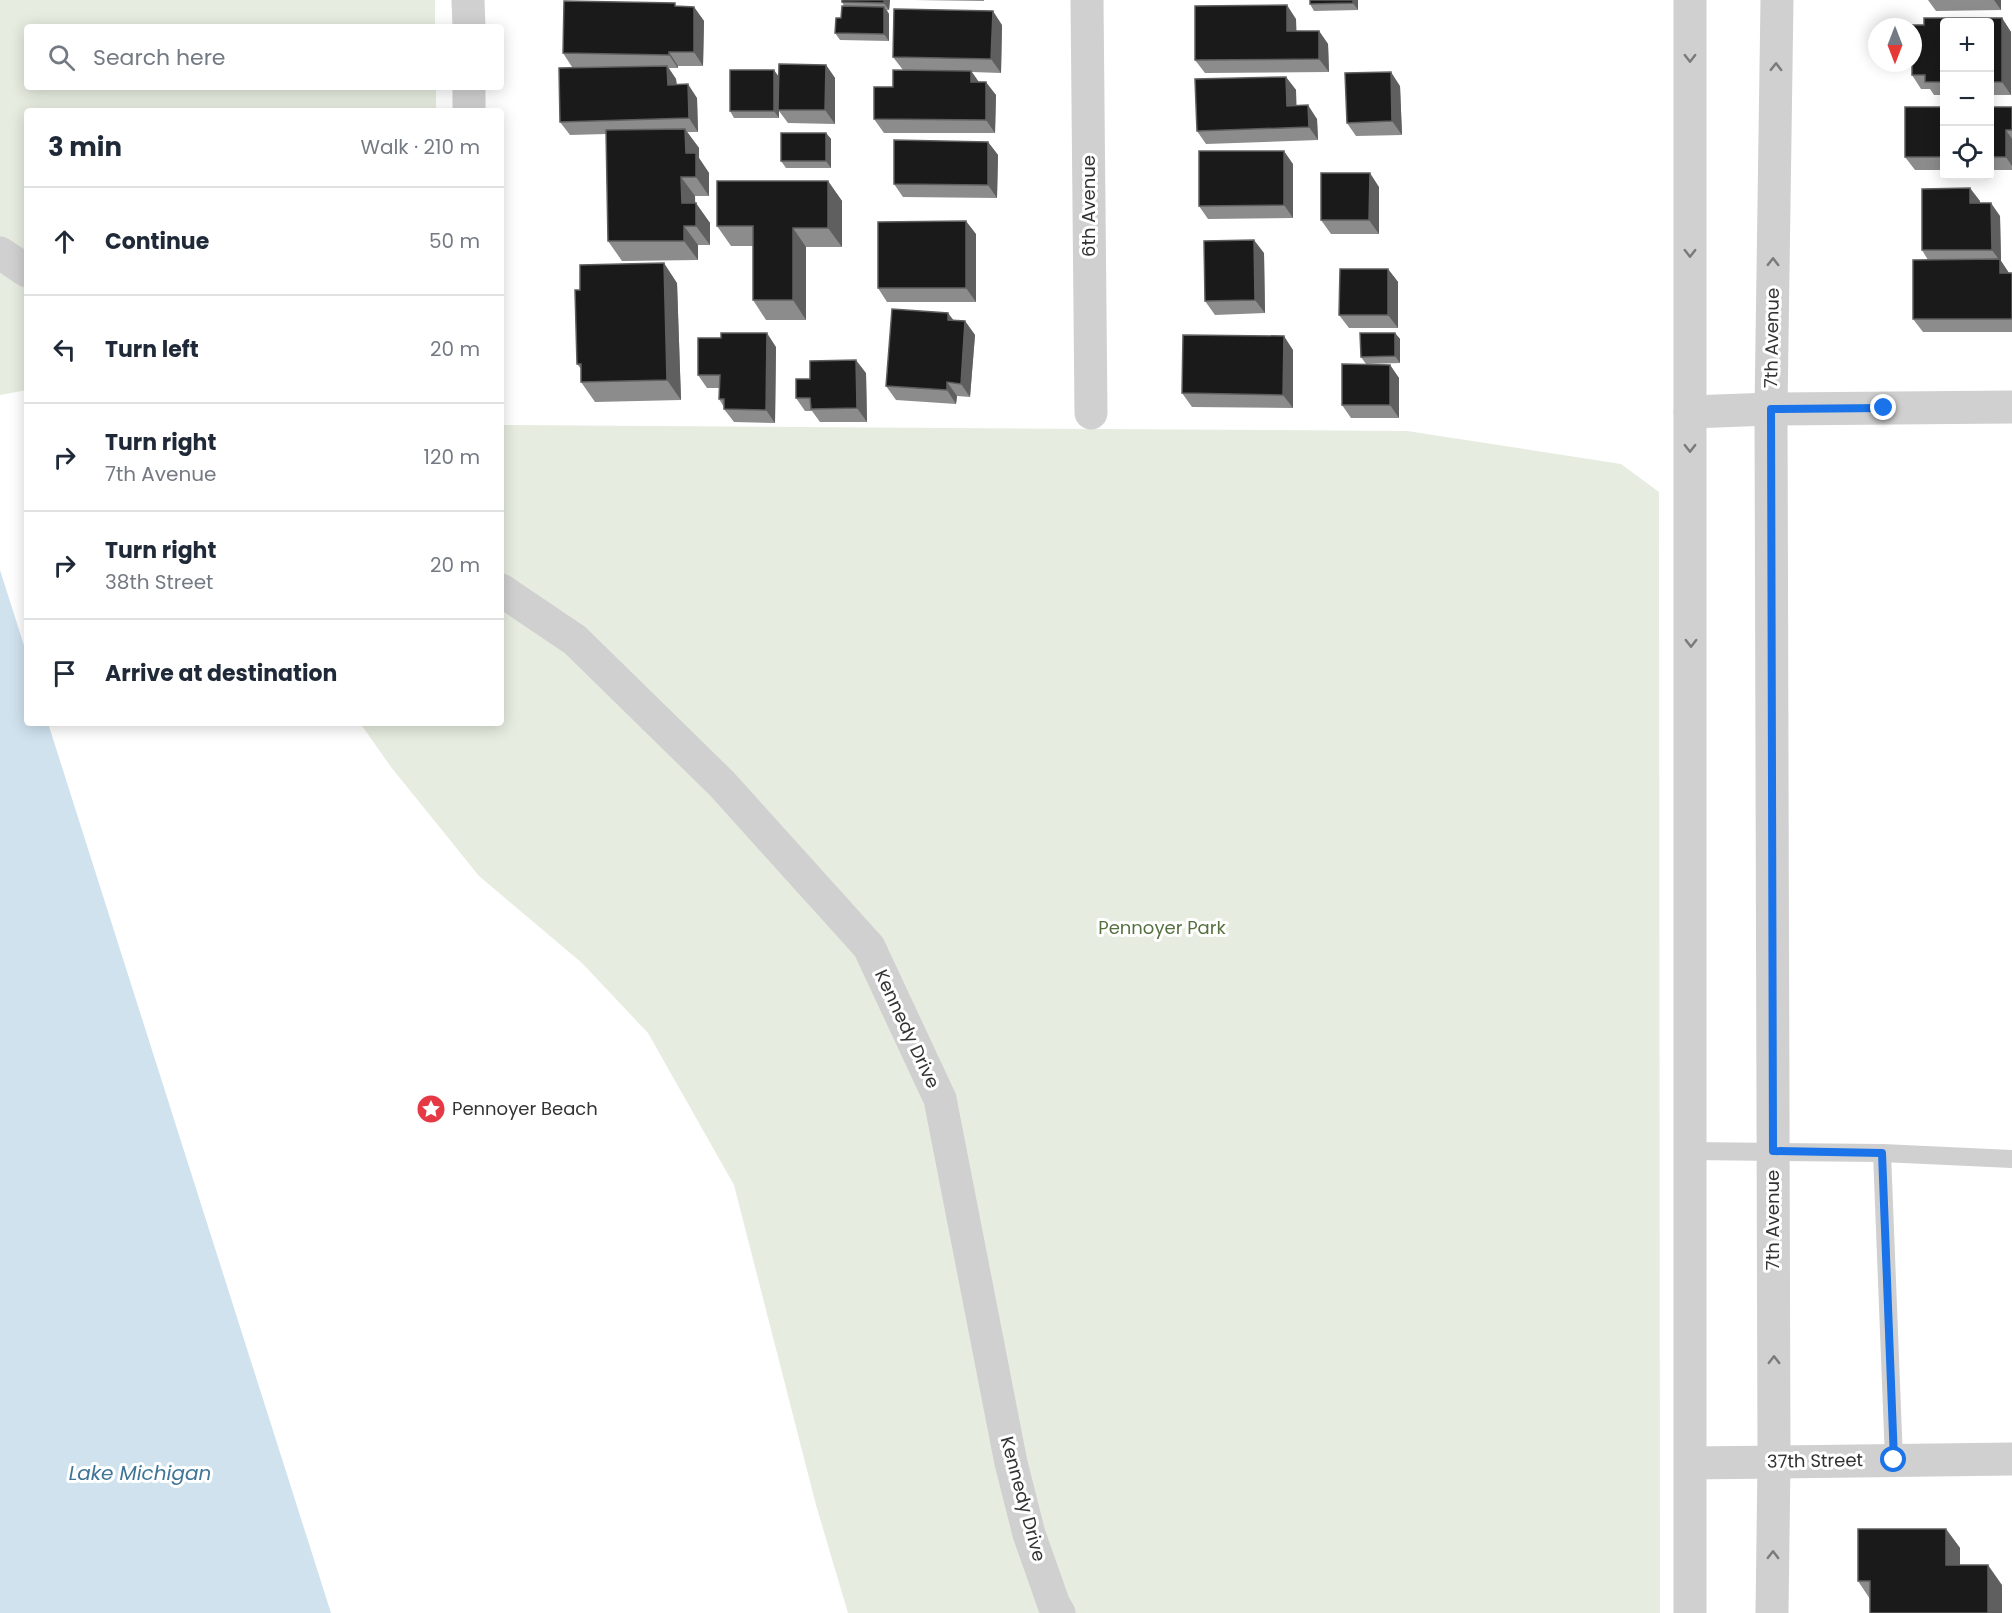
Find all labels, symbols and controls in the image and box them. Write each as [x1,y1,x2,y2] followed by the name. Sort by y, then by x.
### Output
[1868,18,1922,72] north arrow
[1940,18,1994,180] map controls
[1940,18,1994,72] button: +
[24,24,504,90] search box
[45,41,78,74] icon: search
[93,42,226,73] text: Search here
[1684,54,1696,63] one-way arrow
[1770,62,1782,71] one-way arrow
[1940,72,1994,126] button: −
[1940,126,1994,180] button: locate
[48,129,122,165] text: 3 min
[360,133,480,161] text: Walk · 210 m
[1076,155,1101,257] street label: 6th Avenue
[48,225,81,258] icon: ahead
[105,226,209,257] text: Continue
[429,227,480,255] text: 50 m
[1684,249,1696,258] one-way arrow
[1767,257,1779,266] one-way arrow
[1758,288,1785,388] street label: 7th Avenue
[48,333,81,366] icon: left
[105,334,199,365] text: Turn left
[430,335,480,363] text: 20 m
[1870,394,1896,420] route end
[105,427,216,458] text: Turn right
[48,441,81,474] icon: right
[424,443,480,471] text: 120 m
[1684,444,1696,453] one-way arrow
[105,460,216,488] text: 7th Avenue
[105,535,216,566] text: Turn right
[48,549,81,582] icon: right
[430,551,480,579] text: 20 m
[105,568,213,596] text: 38th Street
[1685,639,1697,648] one-way arrow
[48,657,81,690] icon: arrive
[105,658,337,689] text: Arrive at destination
[1098,915,1226,940] park label: Pennoyer Park
[869,965,946,1092] street label: Kennedy Drive
[415,1093,447,1125] place icon: Pennoyer Beach
[452,1096,598,1121] place label: Pennoyer Beach
[1760,1170,1785,1270] street label: 7th Avenue
[1768,1355,1780,1364] one-way arrow
[995,1434,1052,1564] street label: Kennedy Drive
[1880,1446,1906,1472] route start
[1767,1447,1863,1474] street label: 37th Street
[69,1459,211,1487] water label: Lake Michigan
[1766,1550,1779,1559] one-way arrow

